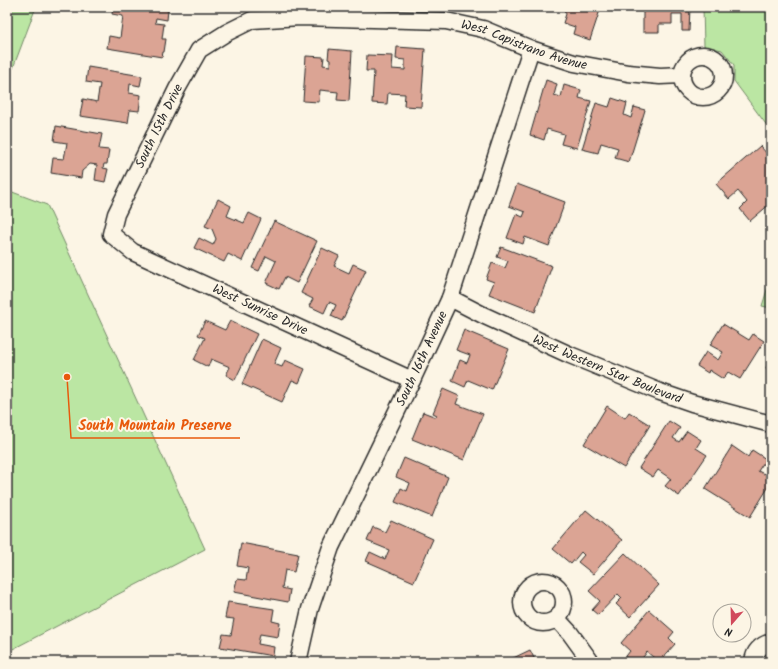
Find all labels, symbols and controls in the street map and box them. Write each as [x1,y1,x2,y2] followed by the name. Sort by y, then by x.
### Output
[459,14,589,76] street label: West Capistrano Avenue
[129,80,189,172] street label: South 15th Drive
[209,279,311,341] street label: West Sunrise Drive
[390,307,453,410] street label: South 16th Avenue
[529,329,686,410] street label: West Western Star Boulevard
[71,412,240,438] callout: South Mountain Preserve
[78,415,232,437] text: South Mountain Preserve
[712,603,752,643] north arrow
[723,622,735,641] text: N

